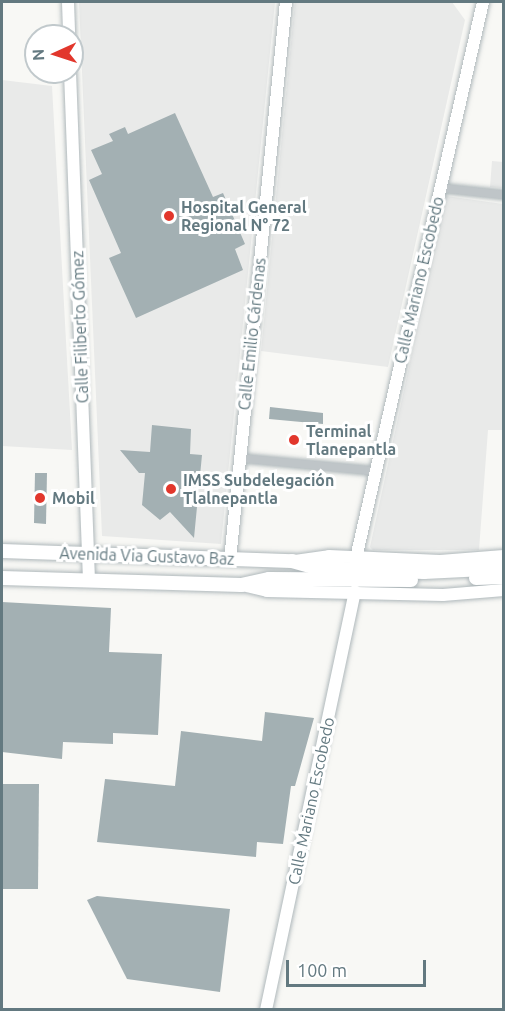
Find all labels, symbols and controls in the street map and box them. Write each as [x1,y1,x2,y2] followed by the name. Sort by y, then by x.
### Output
[24,24,84,84] north arrow
[29,48,47,61] text: N
[390,195,448,365] street label: Calle Mariano Escobedo
[181,197,307,235] place label: Hospital General Regional N° 72
[162,209,176,223] marker: Hospital General Regional N° 72
[68,250,92,404] street label: Calle Filiberto Gómez
[234,257,270,411] street label: Calle Emilio Cárdenas
[306,421,396,459] place label: Terminal Tlanepantla
[287,433,301,447] marker: Terminal Tlanepantla
[183,470,334,508] place label: IMSS Subdelegación Tlalnepantla
[164,482,178,496] marker: IMSS Subdelegación Tlalnepantla
[52,488,95,508] place label: Mobil
[33,491,47,505] marker: Mobil
[59,543,235,569] street label: Avenida Via Gustavo Baz
[284,715,338,887] street label: Calle Mariano Escobedo
[289,948,428,986] scale bar
[297,960,347,980] text: 100 m

